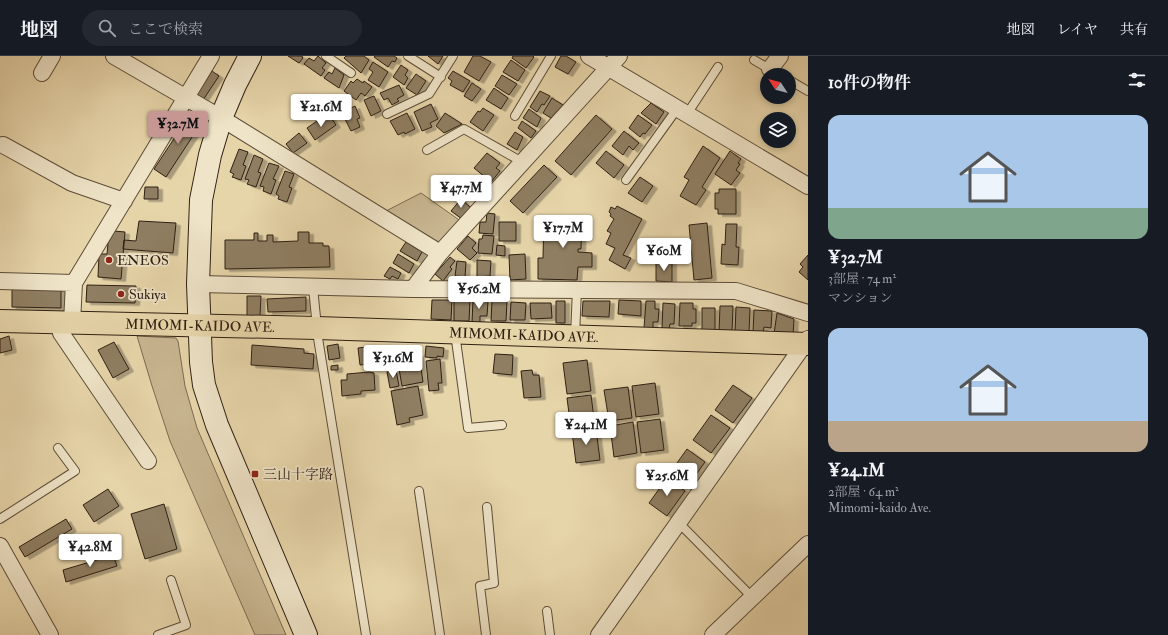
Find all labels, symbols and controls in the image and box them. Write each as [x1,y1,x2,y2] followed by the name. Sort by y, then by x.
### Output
[82,10,362,46] search box
[96,17,118,39] icon: search
[20,18,58,42] text: 地図
[128,20,203,39] text: ここで検索
[1007,21,1035,38] text: 地図
[1057,21,1098,38] text: レイヤ
[1120,21,1148,38] text: 共有
[760,68,796,104] north arrow
[760,68,796,148] map controls
[1126,69,1148,91] icon: filters
[828,72,911,93] text: 10件の物件
[288,94,354,128] pin: ¥21.6M
[300,99,342,115] text: ¥21.6M
[145,111,211,145] pin: ¥32.7M
[760,112,796,148] button: layers
[157,116,199,132] text: ¥32.7M
[952,141,1024,213] icon: home
[428,175,494,209] pin: ¥47.7M
[440,180,482,196] text: ¥47.7M
[530,215,596,249] pin: ¥17.7M
[543,220,583,236] text: ¥17.7M
[640,238,688,272] pin: ¥60M
[646,243,682,259] text: ¥60M
[828,247,883,268] text: ¥32.7M
[117,252,169,269] place label: ENEOS
[104,255,114,265] marker: ENEOS
[828,271,896,287] text: 3部屋 · 74 m²
[446,276,512,310] pin: ¥56.2M
[457,281,501,297] text: ¥56.2M
[129,286,166,304] place label: Sukiya
[116,289,126,299] marker: Sukiya
[828,290,892,306] text: マンション
[125,316,275,336] street label: MIMOMI-KAIDO AVE.
[449,324,599,346] street label: MIMOMI-KAIDO AVE.
[360,345,426,379] pin: ¥31.6M
[372,350,414,366] text: ¥31.6M
[952,354,1024,426] icon: home
[553,412,619,446] pin: ¥24.1M
[564,417,608,433] text: ¥24.1M
[828,460,885,481] text: ¥24.1M
[634,463,700,497] pin: ¥25.6M
[263,466,333,483] place label: 三山十字路
[645,468,689,484] text: ¥25.6M
[250,469,260,479] marker: 三山十字路
[828,484,899,500] text: 2部屋 · 64 m²
[828,500,931,516] text: Mimomi-kaido Ave.
[57,534,123,568] pin: ¥42.8M
[68,539,112,555] text: ¥42.8M

